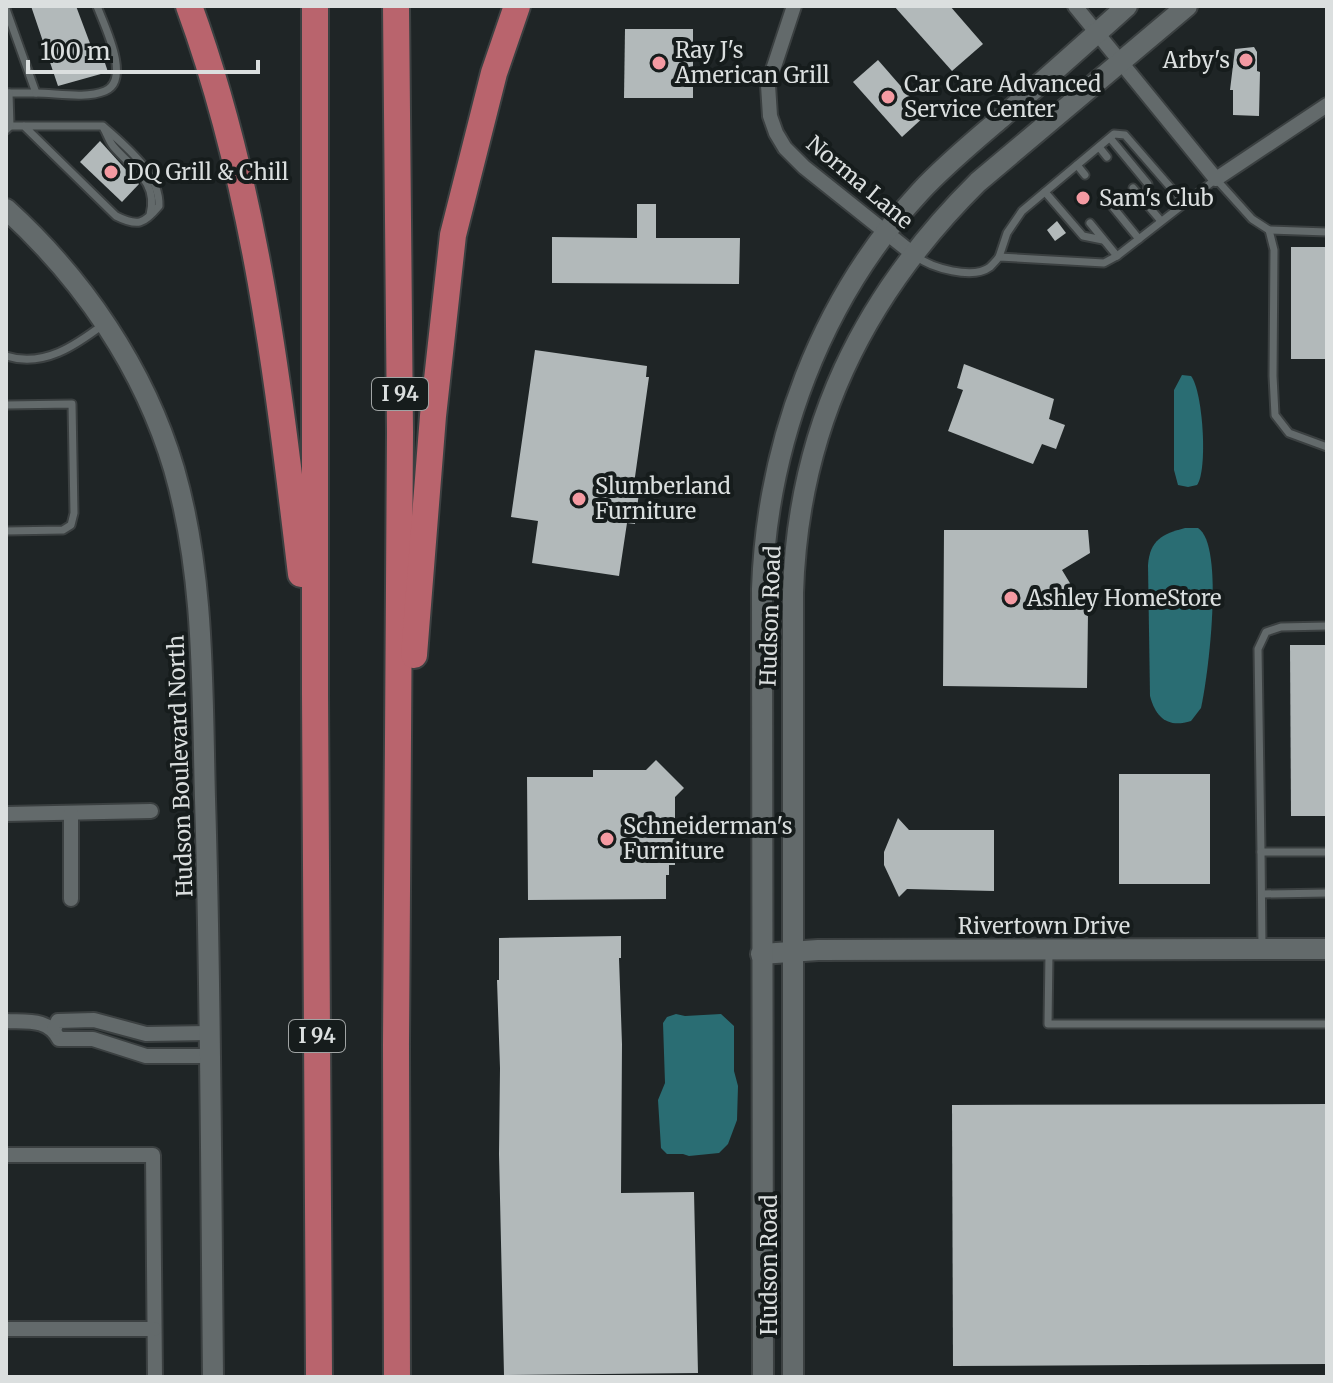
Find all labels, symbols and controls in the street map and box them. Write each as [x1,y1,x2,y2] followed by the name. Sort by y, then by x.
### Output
[28,24,258,74] scale bar
[40,36,111,67] text: 100 m
[674,36,830,89] place label: Ray J's American Grill
[1162,46,1230,74] place label: Arby's
[1237,51,1255,69] marker: Arby's
[650,54,668,72] marker: Ray J's American Grill
[904,70,1101,123] place label: Car Care Advanced Service Center
[879,88,897,106] marker: Car Care Advanced Service Center
[801,129,919,235] street label: Norma Lane
[127,158,289,186] place label: DQ Grill & Chill
[102,163,120,181] marker: DQ Grill & Chill
[1099,184,1214,212] place label: Sam's Club
[1074,189,1092,207] marker: Sam's Club
[372,378,428,410] road number: I 94
[595,472,731,525] place label: Slumberland Furniture
[570,490,588,508] marker: Slumberland Furniture
[754,545,786,687] street label: Hudson Road
[1026,584,1222,612] place label: Ashley HomeStore
[1002,589,1020,607] marker: Ashley HomeStore
[161,634,199,898] street label: Hudson Boulevard North
[623,812,793,865] place label: Schneiderman's Furniture
[598,830,616,848] marker: Schneiderman's Furniture
[958,912,1130,940] street label: Rivertown Drive
[289,1020,345,1052] road number: I 94
[755,1194,783,1336] street label: Hudson Road

